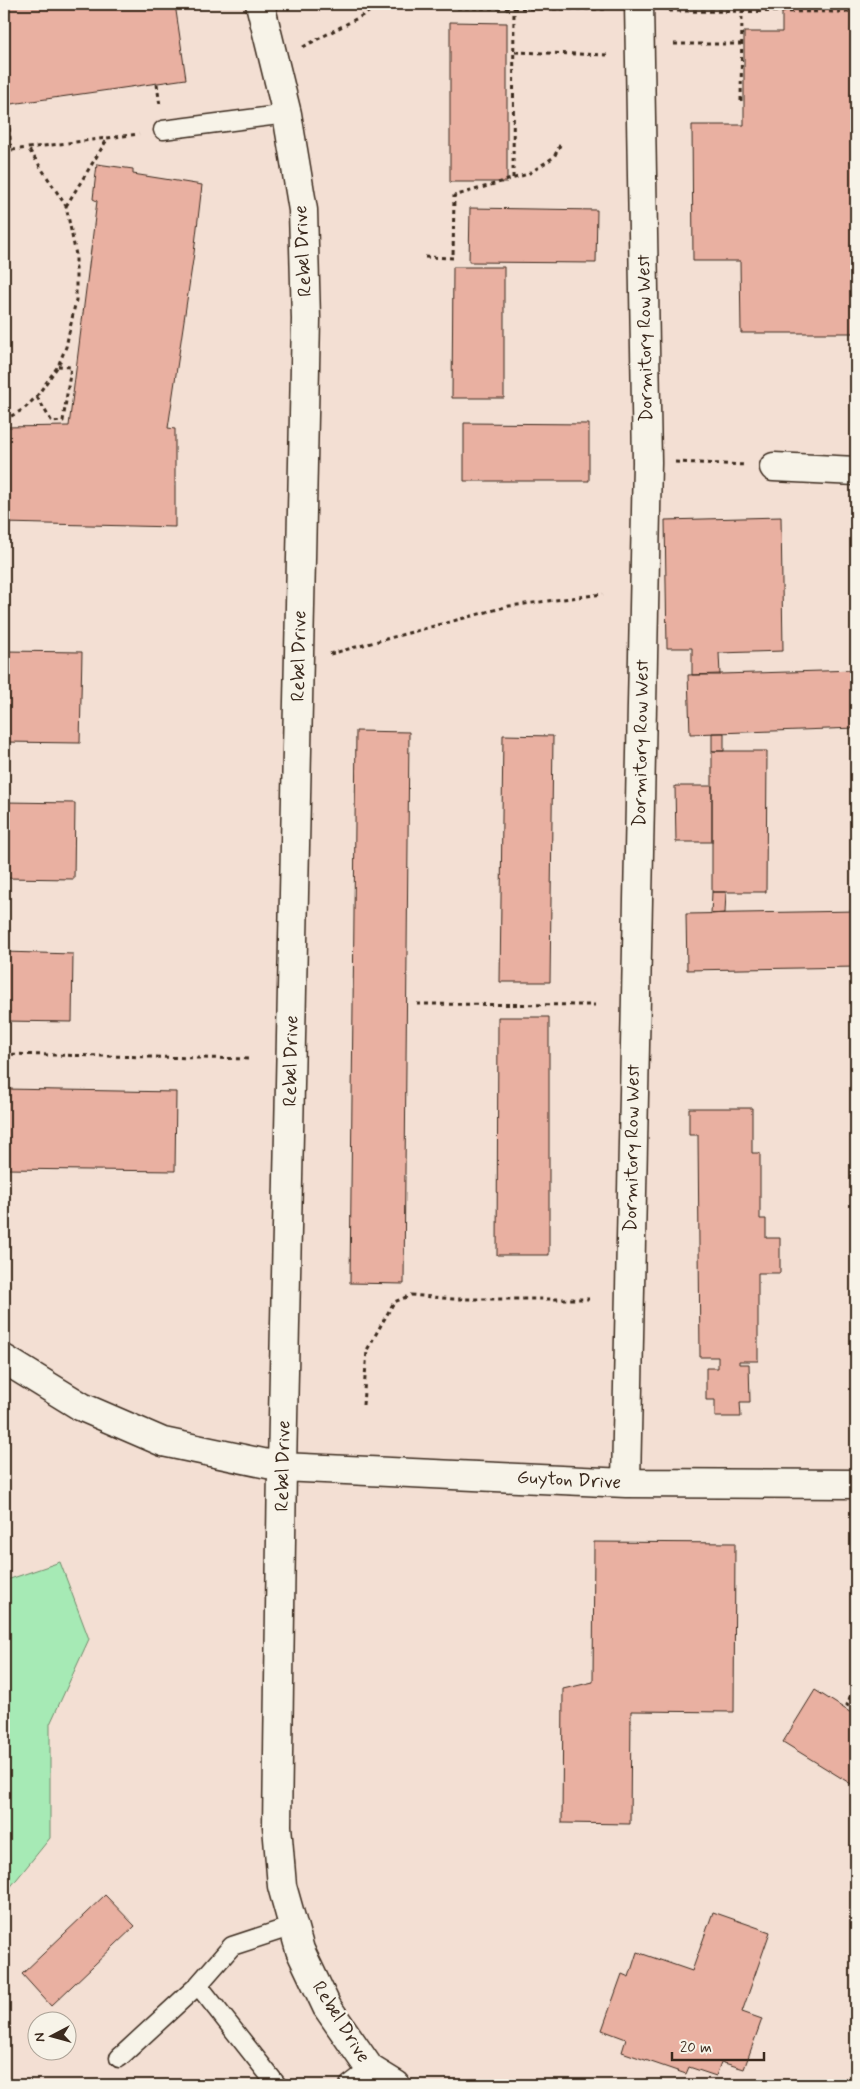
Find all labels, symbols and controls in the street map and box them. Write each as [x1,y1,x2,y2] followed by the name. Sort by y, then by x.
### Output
[288,205,318,297] street label: Rebel Drive
[631,254,659,422] street label: Dormitory Row West
[286,610,312,702] street label: Rebel Drive
[627,659,655,827] street label: Dormitory Row West
[278,1015,304,1107] street label: Rebel Drive
[618,1064,646,1232] street label: Dormitory Row West
[270,1420,296,1512] street label: Rebel Drive
[516,1465,622,1495] street label: Guyton Drive
[306,1977,376,2067] street label: Rebel Drive
[28,2012,78,2062] north arrow
[672,2029,765,2061] scale bar
[31,2032,50,2043] text: N
[680,2038,712,2058] text: 20 m

